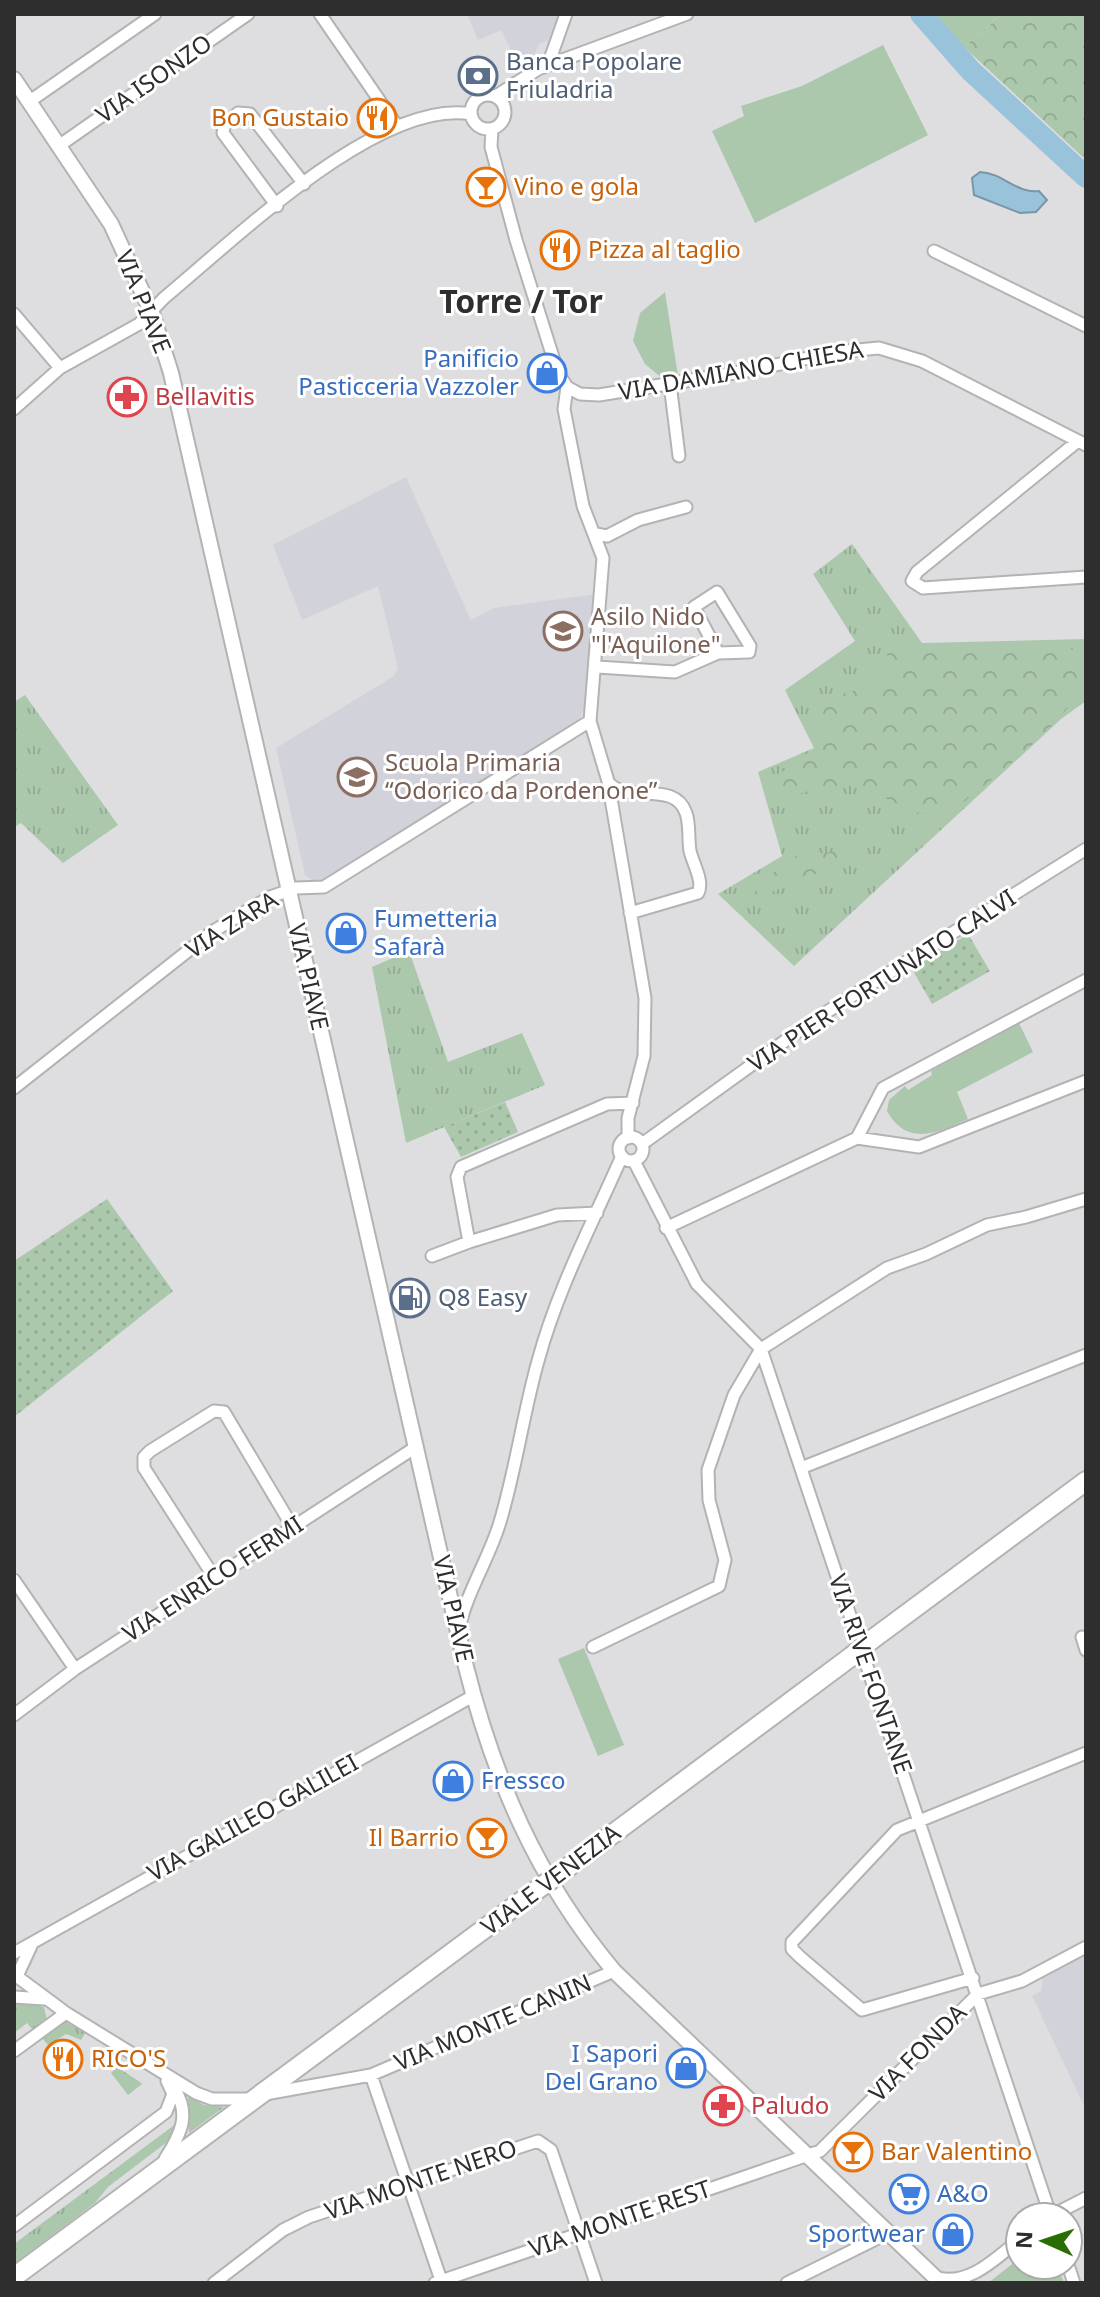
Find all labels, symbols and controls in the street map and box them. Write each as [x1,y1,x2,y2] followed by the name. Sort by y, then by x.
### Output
[89,26,218,130] street label: VIA ISONZO
[506,44,682,105] place label: Banca Popolare Friuladria
[457,55,499,97] bank icon: Banca Popolare Friuladria
[356,97,398,139] restaurant icon: Bon Gustaio
[211,100,349,133] place label: Bon Gustaio
[465,166,507,208] bar icon: Vino e gola
[514,169,639,202] place label: Vino e gola
[539,229,581,271] restaurant icon: Pizza al taglio
[588,232,741,265] place label: Pizza al taglio
[109,245,180,358] street label: VIA PIAVE
[439,279,603,322] district label: Torre / Tor
[616,332,866,407] street label: VIA DAMIANO CHIESA
[298,341,519,402] place label: Panificio Pasticceria Vazzoler
[526,352,568,394] shop icon: Panificio Pasticceria Vazzoler
[106,376,148,418] pharmacy icon: Bellavitis
[155,379,255,412] place label: Bellavitis
[591,599,720,660] place label: Asilo Nido "l'Aquilone"
[542,610,584,652] school or university icon: Asilo Nido "l'Aquilone"
[385,745,658,806] place label: Scuola Primaria “Odorico da Pordenone”
[336,756,378,798] school or university icon: Scuola Primaria “Odorico da Pordenone”
[741,881,1022,1079] street label: VIA PIER FORTUNATO CALVI
[179,882,284,965] street label: VIA ZARA
[374,901,498,962] place label: Fumetteria Safarà
[325,912,367,954] shop icon: Fumetteria Safarà
[281,920,338,1033] street label: VIA PIAVE
[389,1277,431,1319] fuel station icon: Q8 Easy
[438,1280,528,1313] place label: Q8 Easy
[116,1507,309,1649] street label: VIA ENRICO FERMI
[426,1552,483,1665] street label: VIA PIAVE
[822,1569,921,1778] street label: VIA RIVE FONTANE
[141,1745,364,1888] street label: VIA GALILEO GALILEI
[432,1760,474,1802] shop icon: Fressco
[481,1763,565,1796] place label: Fressco
[474,1815,627,1942] street label: VIALE VENEZIA
[466,1817,508,1859] bar icon: Il Barrio
[369,1820,459,1853] place label: Il Barrio
[389,1965,596,2078] street label: VIA MONTE CANIN
[861,1995,974,2108] street label: VIA FONDA
[545,2036,658,2097] place label: I Sapori Del Grano
[42,2038,84,2080] restaurant icon: RICO'S
[91,2041,166,2074] place label: RICO'S
[665,2047,707,2089] shop icon: I Sapori Del Grano
[702,2085,744,2127] pharmacy icon: Paludo
[751,2088,829,2121] place label: Paludo
[320,2130,521,2227] street label: VIA MONTE NERO
[832,2131,874,2173] bar icon: Bar Valentino
[881,2134,1032,2167] place label: Bar Valentino
[524,2171,716,2264] street label: VIA MONTE REST
[888,2173,930,2215] supermarket icon: A&O
[937,2176,989,2209] place label: A&O
[1004,2201,1084,2281] north arrow
[932,2213,974,2255] shop icon: Sportwear
[808,2216,925,2249] place label: Sportwear
[1008,2230,1038,2250] text: N

